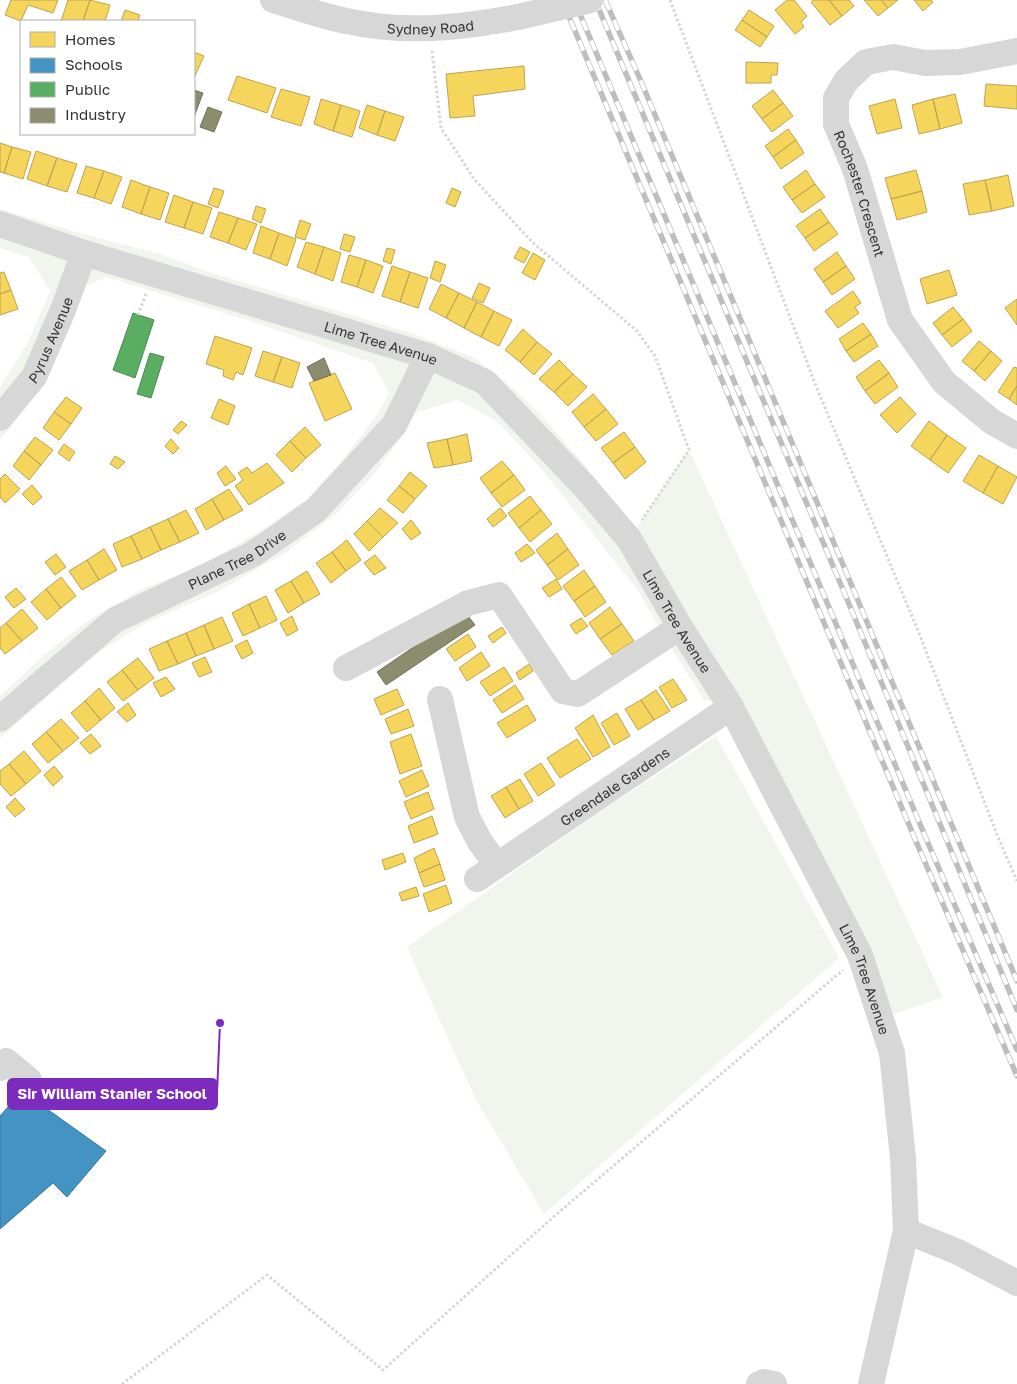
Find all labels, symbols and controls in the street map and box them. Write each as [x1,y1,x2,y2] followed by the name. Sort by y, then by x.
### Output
[386,16,475,37] street label: Sydney Road
[20,20,195,135] legend
[65,30,115,48] text: Homes
[65,55,123,73] text: Schools
[65,80,110,98] text: Public
[65,105,126,123] text: Industry
[831,127,889,259] street label: Rochester Crescent
[24,294,76,386] street label: Pyrus Avenue
[322,317,441,368] street label: Lime Tree Avenue
[185,525,289,592] street label: Plane Tree Drive
[640,566,715,676] street label: Lime Tree Avenue
[556,743,672,829] street label: Greendale Gardens
[836,920,894,1037] street label: Lime Tree Avenue
[8,1079,217,1109] callout: Sir William Stanier School
[17,1084,207,1102] text: Sir William Stanier School

